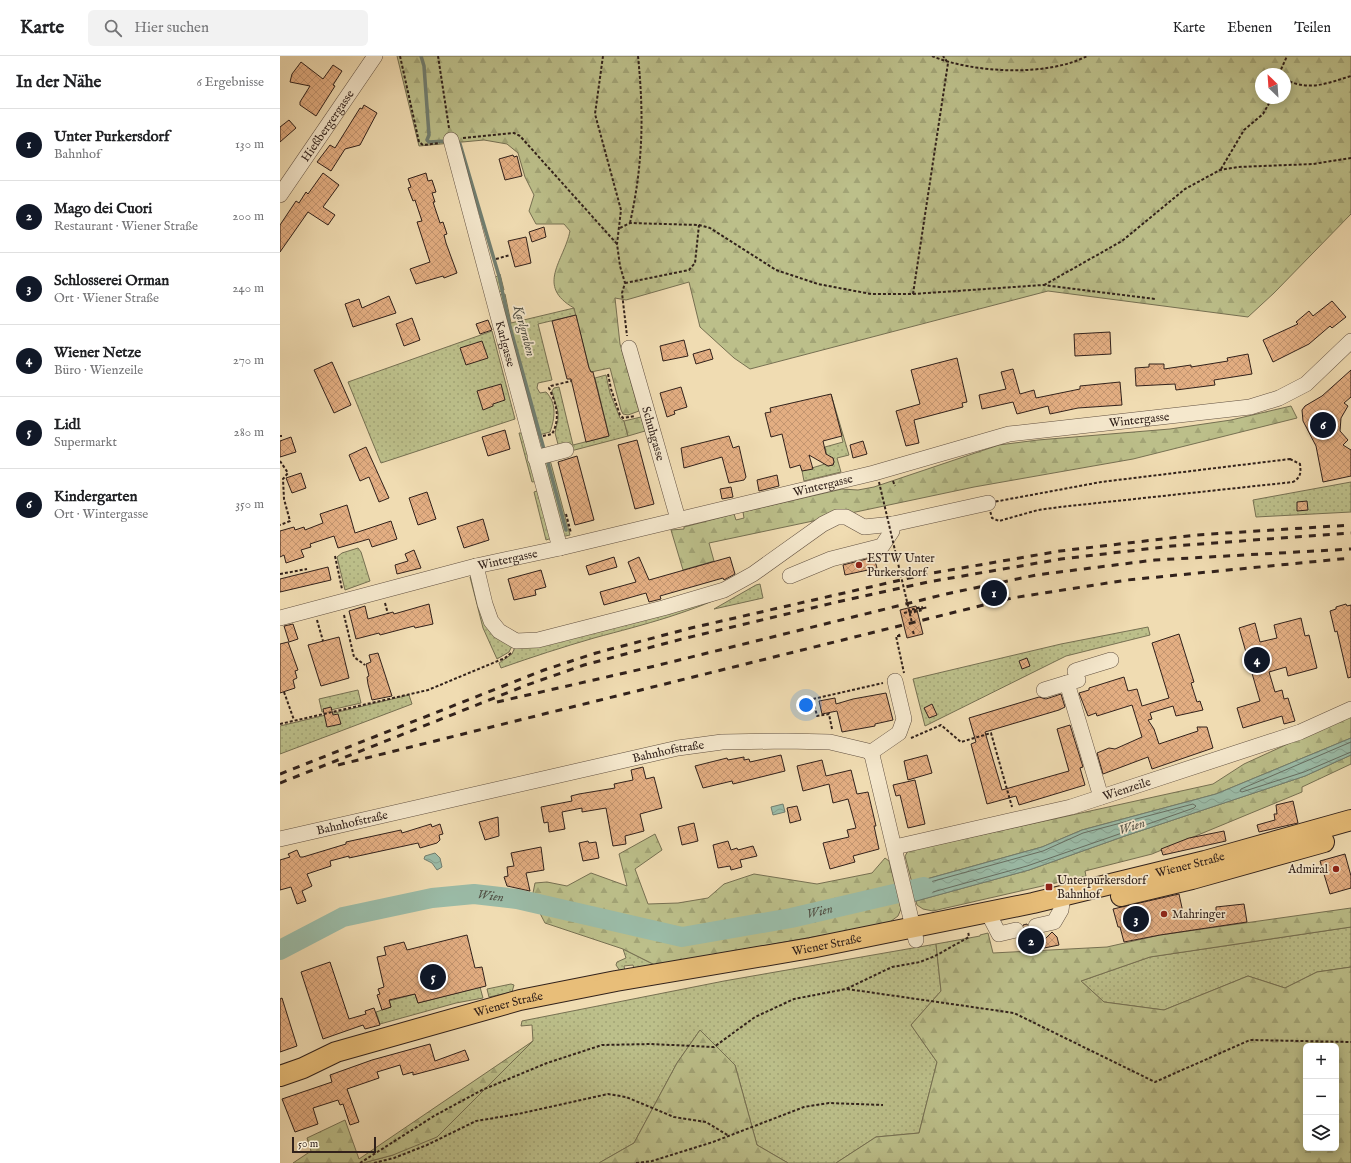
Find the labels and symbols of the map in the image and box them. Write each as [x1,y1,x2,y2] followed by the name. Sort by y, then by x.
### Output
[1255,68,1291,104] north arrow
[298,87,357,164] street label: Hießbergergasse
[508,303,539,359] water label: Karlgraben
[492,319,519,369] street label: Karlgasse
[639,405,669,463] street label: Schuhgasse
[1108,409,1171,430] street label: Wintergasse
[1310,410,1336,440] pin: 6
[792,471,855,500] street label: Wintergasse
[476,545,539,573] street label: Wintergasse
[867,551,935,580] place label: ESTW Unter Purkersdorf
[854,560,864,570] marker: ESTW Unter Purkersdorf
[981,578,1007,608] pin: 1
[1244,645,1270,675] pin: 4
[796,695,816,715] your location
[631,737,705,766] street label: Bahnhofstraße
[1101,774,1153,804] street label: Wienzeile
[315,807,390,838] street label: Bahnhofstraße
[1117,815,1147,839] water label: Wien
[1154,848,1227,880] street label: Wiener Straße
[1287,862,1329,877] place label: Admiral
[1331,864,1341,874] marker: Admiral
[1057,873,1149,902] place label: Unterpurkersdorf Bahnhof
[1044,882,1054,892] marker: Unterpurkersdorf Bahnhof
[476,886,505,906] water label: Wien
[805,900,834,923] water label: Wien
[1123,904,1149,934] pin: 3
[1172,907,1226,922] place label: Mahringer
[1159,909,1169,919] marker: Mahringer
[1018,926,1044,956] pin: 2
[791,930,863,959] street label: Wiener Straße
[420,962,446,992] pin: 5
[472,988,545,1020] street label: Wiener Straße
[292,1135,376,1154] scale bar

